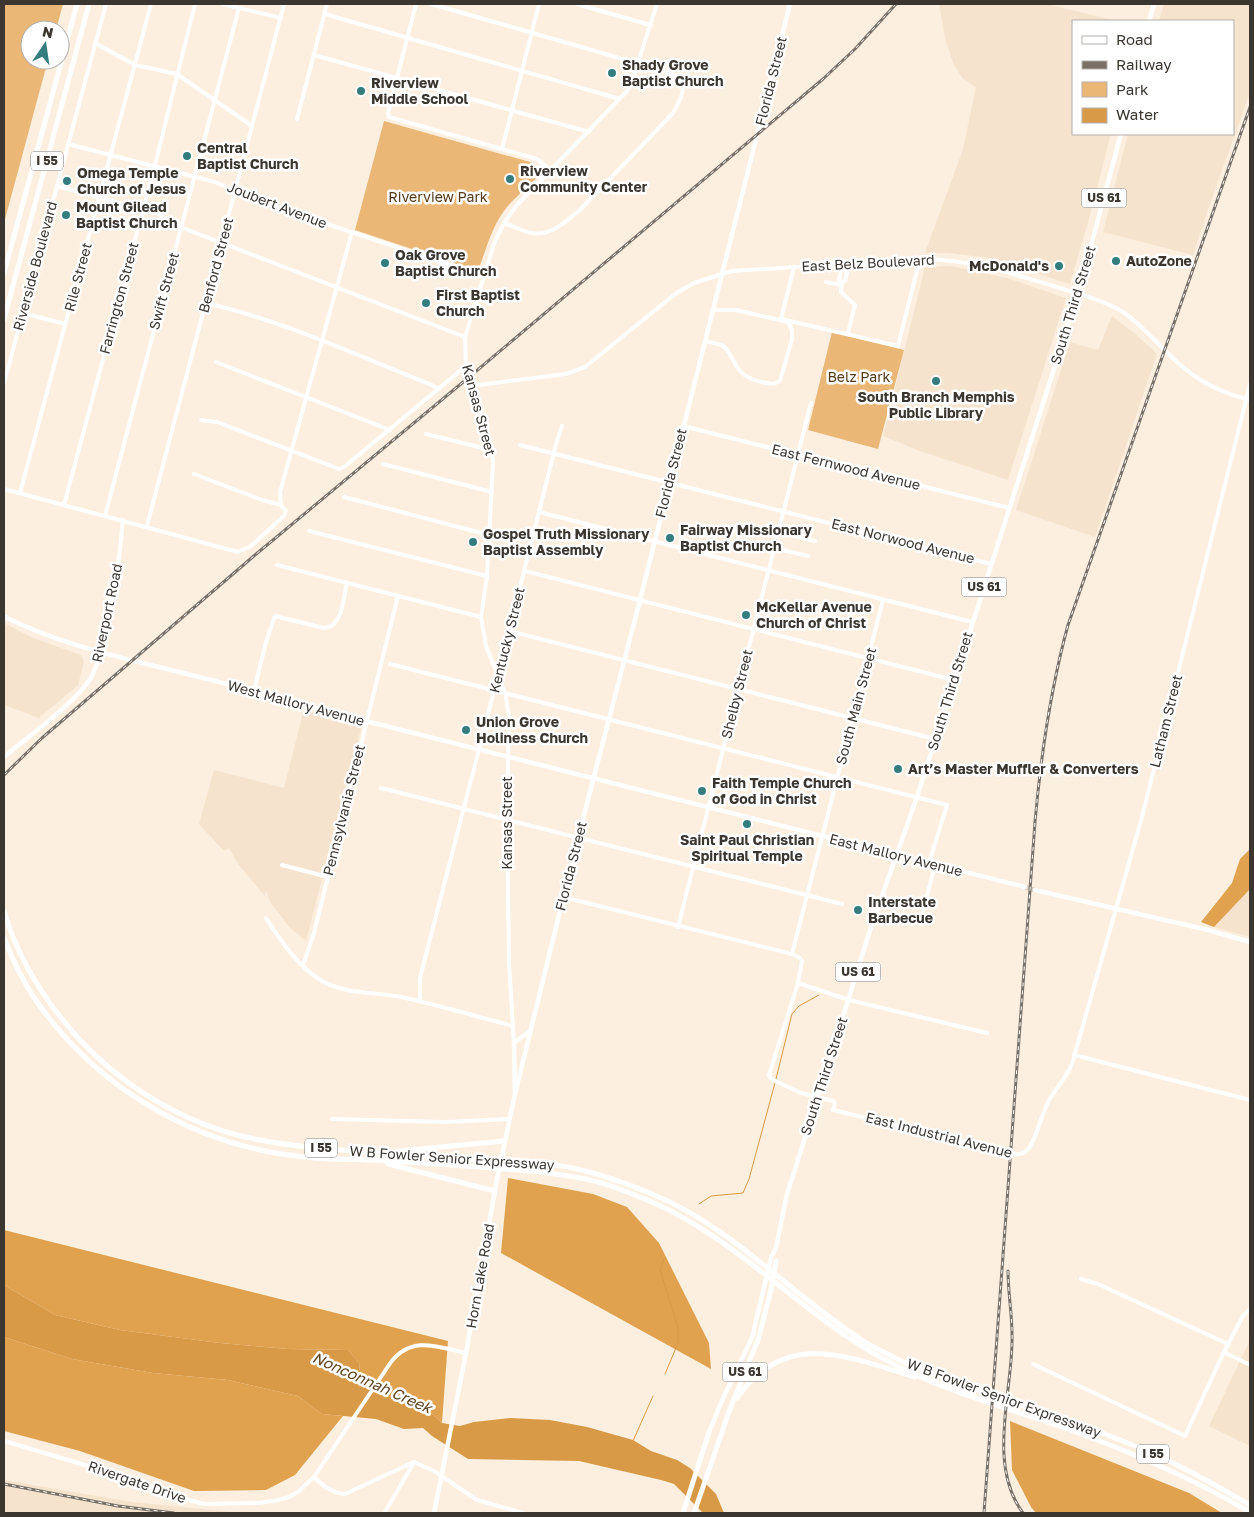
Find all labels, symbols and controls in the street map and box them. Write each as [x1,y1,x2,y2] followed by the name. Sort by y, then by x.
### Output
[20,20,70,70] north arrow
[1072,20,1234,135] legend
[41,22,55,41] text: N
[1116,30,1153,48] text: Road
[751,34,790,127] street label: Florida Street
[1116,55,1172,73] text: Railway
[622,56,723,89] place label: Shady Grove Baptist Church
[606,67,618,79] marker: Shady Grove Baptist Church
[371,74,469,107] place label: Riverview Middle School
[1116,80,1149,98] text: Park
[355,85,367,97] marker: Riverview Middle School
[1116,105,1159,123] text: Water
[197,139,298,172] place label: Central Baptist Church
[181,150,193,162] marker: Central Baptist Church
[31,152,63,170] road number: I 55
[520,162,648,195] place label: Riverview Community Center
[77,164,186,197] place label: Omega Temple Church of Jesus
[504,173,516,185] marker: Riverview Community Center
[61,175,73,187] marker: Omega Temple Church of Jesus
[225,178,330,231] street label: Joubert Avenue
[388,188,488,205] park label: Riverview Park
[1082,188,1126,208] road number: US 61
[76,198,177,231] place label: Mount Gilead Baptist Church
[9,199,60,333] street label: Riverside Boulevard
[60,209,72,221] marker: Mount Gilead Baptist Church
[195,215,236,315] street label: Benford Street
[95,240,142,356] street label: Farrington Street
[60,241,95,313] street label: Rile Street
[1046,243,1099,366] street label: South Third Street
[395,246,496,279] place label: Oak Grove Baptist Church
[145,250,182,332] street label: Swift Street
[801,251,935,274] street label: East Belz Boulevard
[1126,252,1192,269] place label: AutoZone
[1110,255,1122,267] marker: AutoZone
[379,257,391,269] marker: Oak Grove Baptist Church
[969,257,1049,274] place label: McDonald's
[1053,260,1065,272] marker: McDonald's
[436,286,520,319] place label: First Baptist Church
[420,297,432,309] marker: First Baptist Church
[459,362,500,457] street label: Kansas Street
[827,368,891,385] park label: Belz Park
[930,375,942,387] marker: South Branch Memphis Public Library
[857,388,1015,421] place label: South Branch Memphis Public Library
[651,426,690,519] street label: Florida Street
[770,440,922,493] street label: East Fernwood Avenue
[830,514,977,567] street label: East Norwood Avenue
[680,521,812,554] place label: Fairway Missionary Baptist Church
[483,525,650,558] place label: Gospel Truth Missionary Baptist Assembly
[664,532,676,544] marker: Fairway Missionary Baptist Church
[467,536,479,548] marker: Gospel Truth Missionary Baptist Assembly
[88,562,125,664] street label: Riverport Road
[962,578,1006,596] road number: US 61
[485,585,528,695] street label: Kentucky Street
[756,598,872,631] place label: McKellar Avenue Church of Christ
[740,609,752,621] marker: McKellar Avenue Church of Christ
[923,629,976,752] street label: South Third Street
[832,645,879,766] street label: South Main Street
[717,648,756,740] street label: Shelby Street
[1146,673,1185,769] street label: Latham Street
[226,676,367,729] street label: West Mallory Avenue
[476,713,588,746] place label: Union Grove Holiness Church
[460,724,472,736] marker: Union Grove Holiness Church
[319,743,368,877] street label: Pennsylvania Street
[908,760,1139,777] place label: Art’s Master Muffler & Converters
[892,763,904,775] marker: Art’s Master Muffler & Converters
[712,774,852,807] place label: Faith Temple Church of God in Christ
[498,776,515,870] street label: Kansas Street
[696,785,708,797] marker: Faith Temple Church of God in Christ
[741,818,753,830] marker: Saint Paul Christian Spiritual Temple
[551,819,590,912] street label: Florida Street
[828,830,964,879] street label: East Mallory Avenue
[680,831,814,864] place label: Saint Paul Christian Spiritual Temple
[868,893,936,926] place label: Interstate Barbecue
[852,904,864,916] marker: Interstate Barbecue
[836,962,880,982] road number: US 61
[796,1015,851,1137] street label: South Third Street
[864,1108,1014,1161] street label: East Industrial Avenue
[305,1138,337,1158] road number: I 55
[349,1142,555,1173] street label: W B Fowler Senior Expressway
[462,1222,497,1330] street label: Horn Lake Road
[310,1348,436,1417] water label: Nonconnah Creek
[905,1354,1104,1441] street label: W B Fowler Senior Expressway
[722,1362,768,1381] road number: US 61
[1137,1445,1169,1464] road number: I 55
[86,1457,188,1506] street label: Rivergate Drive

